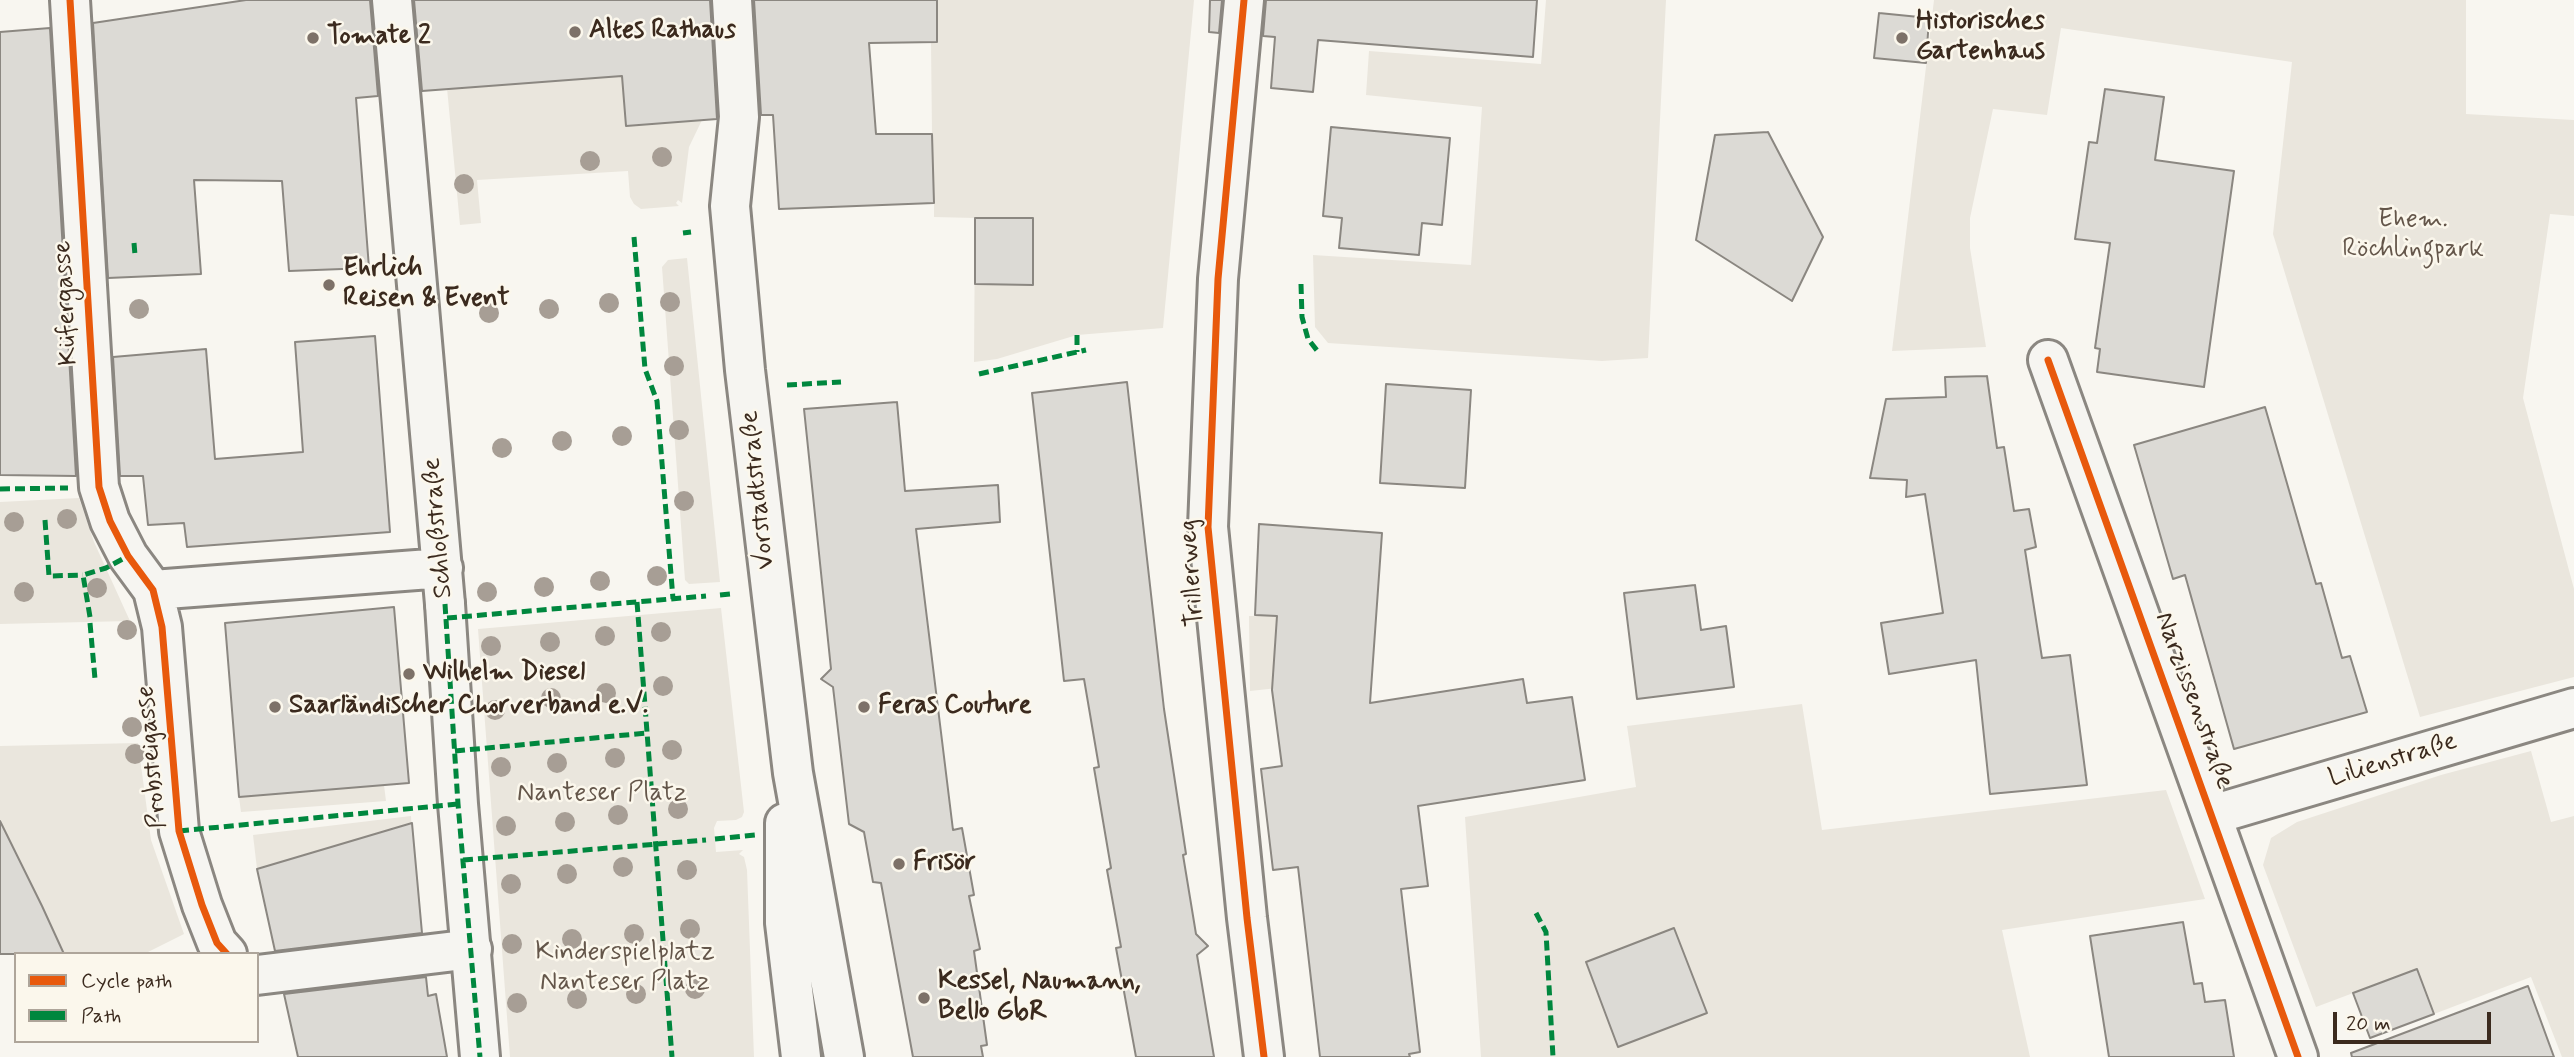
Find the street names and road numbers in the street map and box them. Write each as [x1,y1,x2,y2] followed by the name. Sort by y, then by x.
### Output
[48,240,86,366] street label: Küfergasse
[735,409,783,571] street label: Vorstadtstraße
[417,456,461,600] street label: Schloßstraße
[1174,518,1212,628] street label: Trillerweg
[2147,608,2239,794] street label: Narzissenstraße
[131,684,175,830] street label: Probsteigasse
[2325,727,2461,795] street label: Lilienstraße

